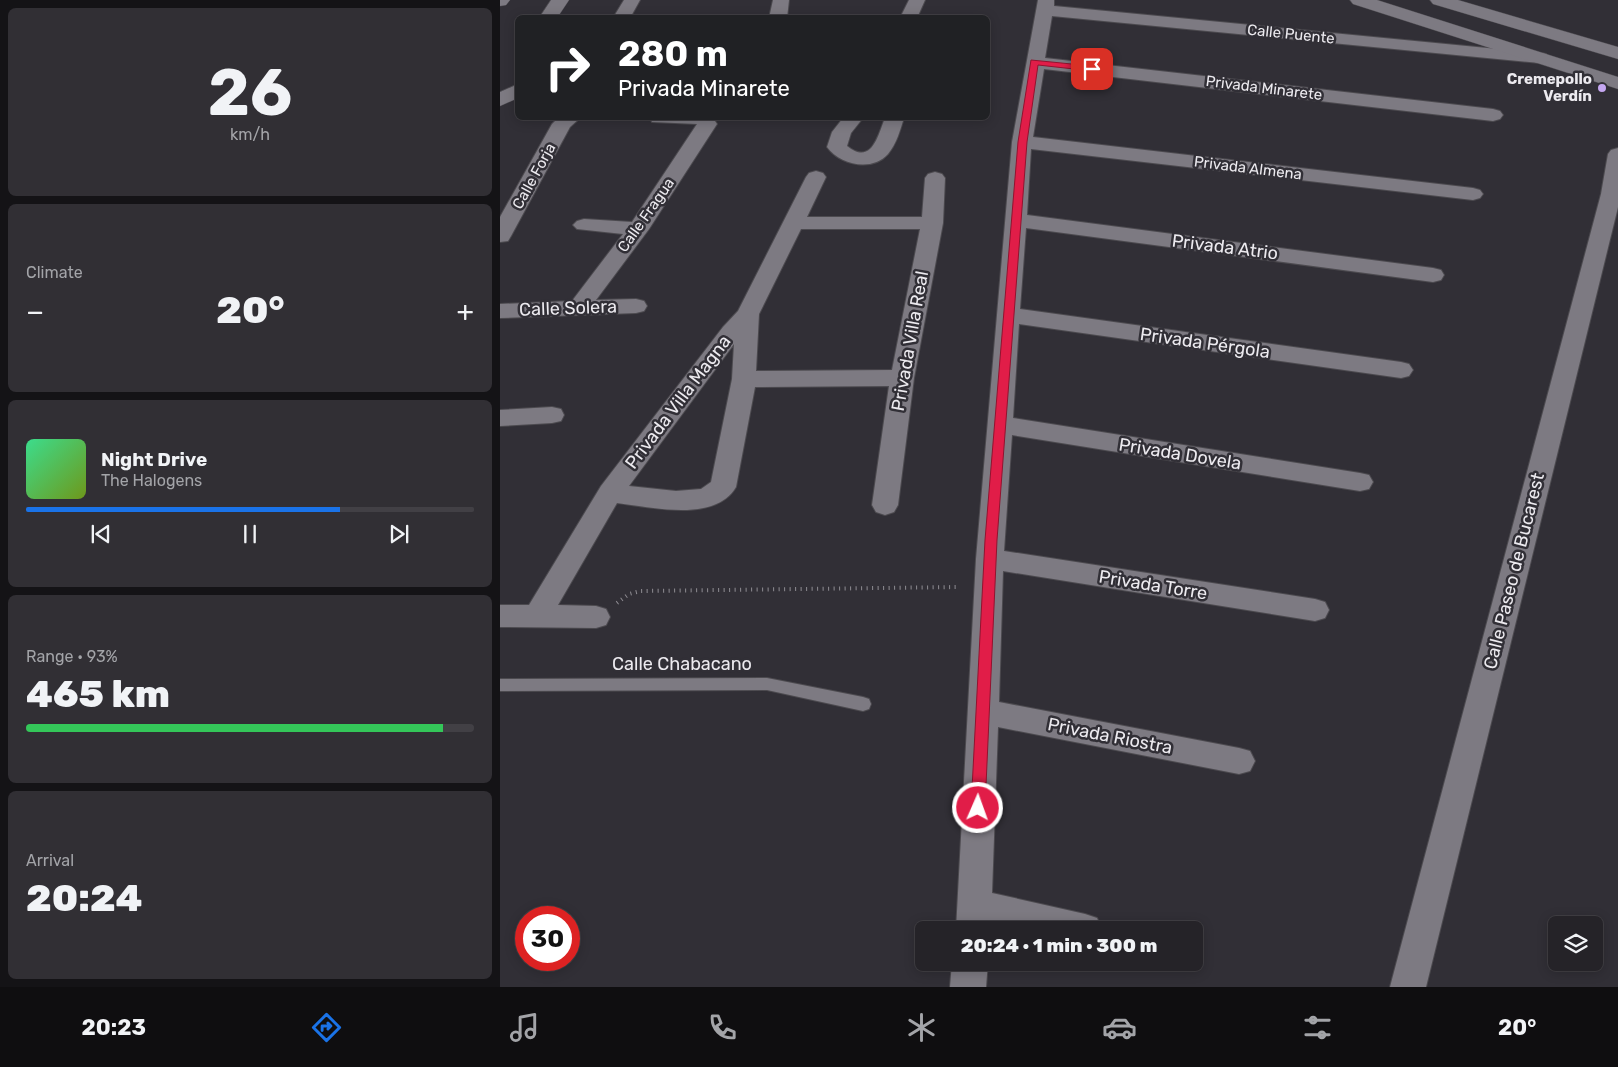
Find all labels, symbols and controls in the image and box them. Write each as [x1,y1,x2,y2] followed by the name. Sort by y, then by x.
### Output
[1246,20,1336,48] street label: Calle Puente
[618,33,728,75] text: 280 m
[535,35,600,100] icon: right
[1071,48,1113,90] pin
[208,54,292,131] text: 26
[1078,55,1106,83] icon: arrive
[1507,70,1592,105] place label: Cremepollo Verdín
[1205,72,1323,104] street label: Privada Minarete
[618,75,790,102] text: Privada Minarete
[1596,82,1608,94] marker: Cremepollo Verdín
[230,125,270,144] text: km/h
[509,140,559,212] street label: Calle Forja
[1193,152,1303,184] street label: Privada Almena
[614,174,678,256] street label: Calle Fragua
[1171,230,1279,264] street label: Privada Atrio
[26,263,83,282] text: Climate
[887,269,933,413] street label: Privada Villa Real
[216,287,285,333] text: 20°
[26,295,44,328] text: −
[457,295,474,328] text: +
[519,295,617,321] street label: Calle Solera
[1139,323,1271,363] street label: Privada Pérgola
[621,331,735,473] street label: Privada Villa Magna
[1117,433,1243,475] street label: Privada Dovela
[101,448,207,471] text: Night Drive
[101,471,202,490] text: The Halogens
[1479,471,1549,671] street label: Calle Paseo de Bucarest
[87,520,115,548] icon: previous
[236,520,264,548] icon: pause
[385,520,413,548] icon: next
[1097,566,1209,604] street label: Privada Torre
[26,647,118,666] text: Range · 93%
[612,653,752,675] street label: Calle Chabacano
[26,671,170,717] text: 465 km
[1046,713,1174,759] street label: Privada Riostra
[951,781,1003,833] position arrow
[26,851,74,870] text: Arrival
[26,875,143,921] text: 20:24
[515,906,580,971] speed limit sign: 30
[1548,916,1603,971] map controls
[1548,916,1603,971] button: layers
[961,934,1157,957] text: 20:24 · 1 min · 300 m
[309,1010,344,1045] icon: directions
[507,1010,542,1045] icon: music
[705,1010,740,1045] icon: phone
[904,1010,939,1045] icon: climate
[1102,1010,1137,1045] icon: car
[1300,1010,1335,1045] icon: filters
[82,1014,146,1041] text: 20:23
[1498,1014,1536,1041] text: 20°

